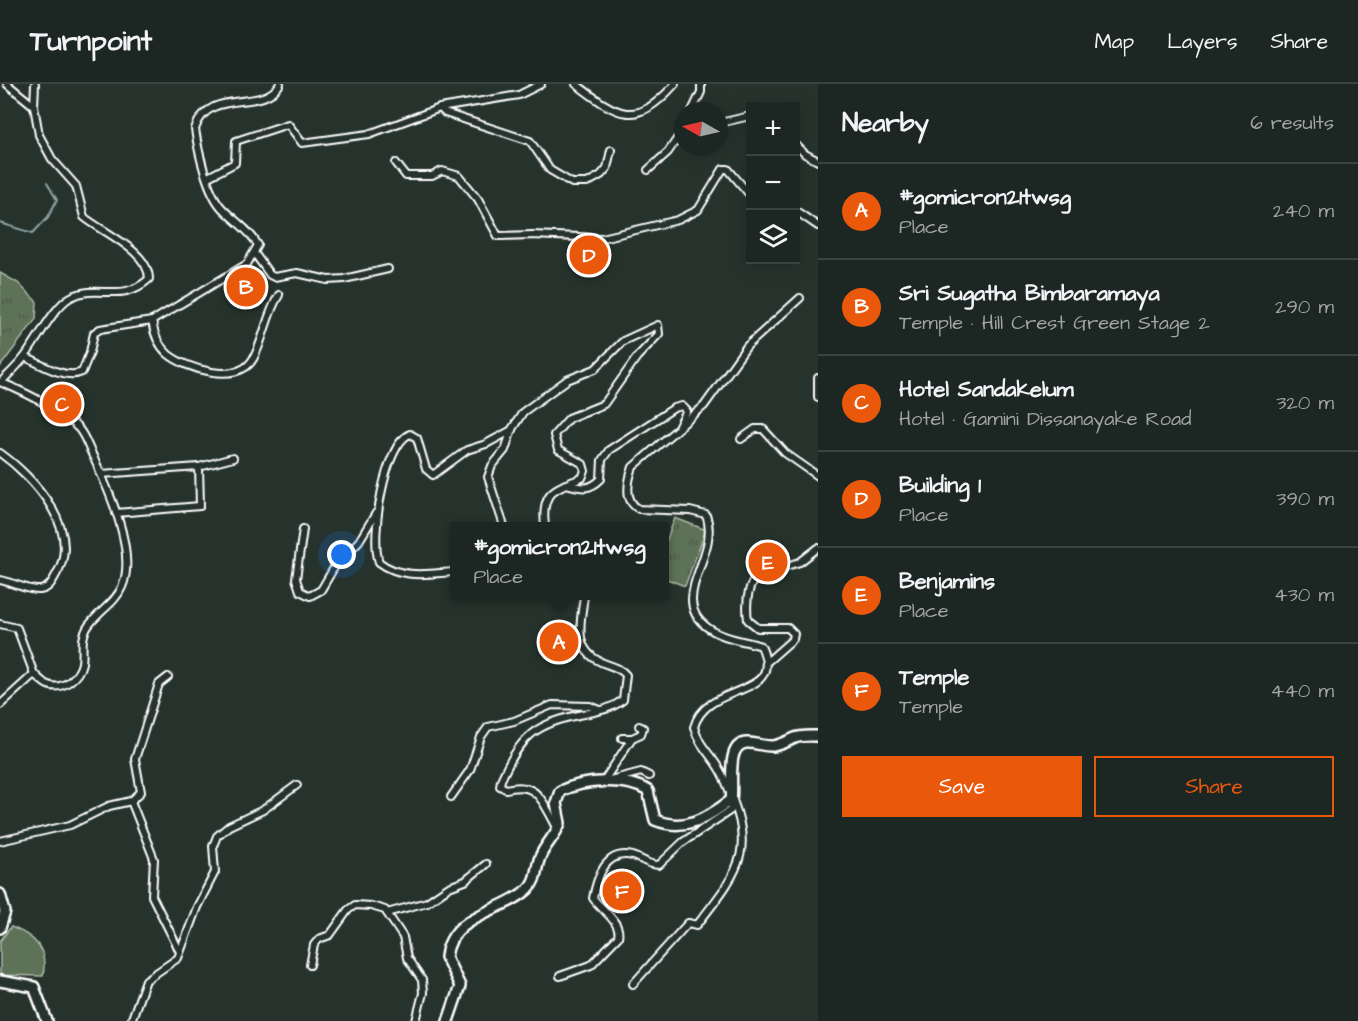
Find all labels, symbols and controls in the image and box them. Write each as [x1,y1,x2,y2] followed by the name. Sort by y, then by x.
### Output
[30,22,152,61] text: Turnpoint
[1094,27,1134,56] text: Map
[1167,27,1237,56] text: Layers
[1270,27,1328,56] text: Share
[674,102,728,156] north arrow
[746,102,800,264] map controls
[746,102,800,156] button: +
[842,105,929,141] text: Nearby
[1250,109,1334,137] text: 6 results
[746,156,800,210] button: −
[899,182,1071,213] text: #gomicron21twsg
[855,197,868,225] text: A
[1273,197,1334,225] text: 240 m
[746,210,800,264] button: layers
[899,213,949,241] text: Place
[570,232,608,278] pin: D
[226,264,266,310] pin: B
[899,278,1160,309] text: Sri Sugatha Bimbaramaya
[854,293,869,321] text: B
[1275,293,1334,321] text: 290 m
[899,309,1210,337] text: Temple · Hill Crest Green Stage 2
[899,374,1074,405] text: Hotel Sandakelum
[42,382,82,426] pin: C
[854,389,869,417] text: C
[1276,389,1334,417] text: 320 m
[899,405,1192,433] text: Hotel · Gamini Dissanayake Road
[899,470,981,501] text: Building 1
[855,485,868,513] text: D
[1276,485,1334,513] text: 390 m
[899,501,949,529] text: Place
[450,522,669,600] popup
[473,532,646,563] text: #gomicron21twsg
[327,540,356,569] your location
[748,540,788,584] pin: E
[473,563,523,591] text: Place
[899,566,995,597] text: Benjamins
[856,581,867,609] text: E
[1274,581,1334,609] text: 430 m
[899,597,949,625] text: Place
[540,620,578,664] pin: A
[899,662,969,693] text: Temple
[855,677,868,705] text: F
[1271,677,1334,705] text: 440 m
[899,693,963,721] text: Temple
[842,756,1082,817] button: Save
[1094,756,1334,817] button: Share
[602,868,642,914] pin: F

